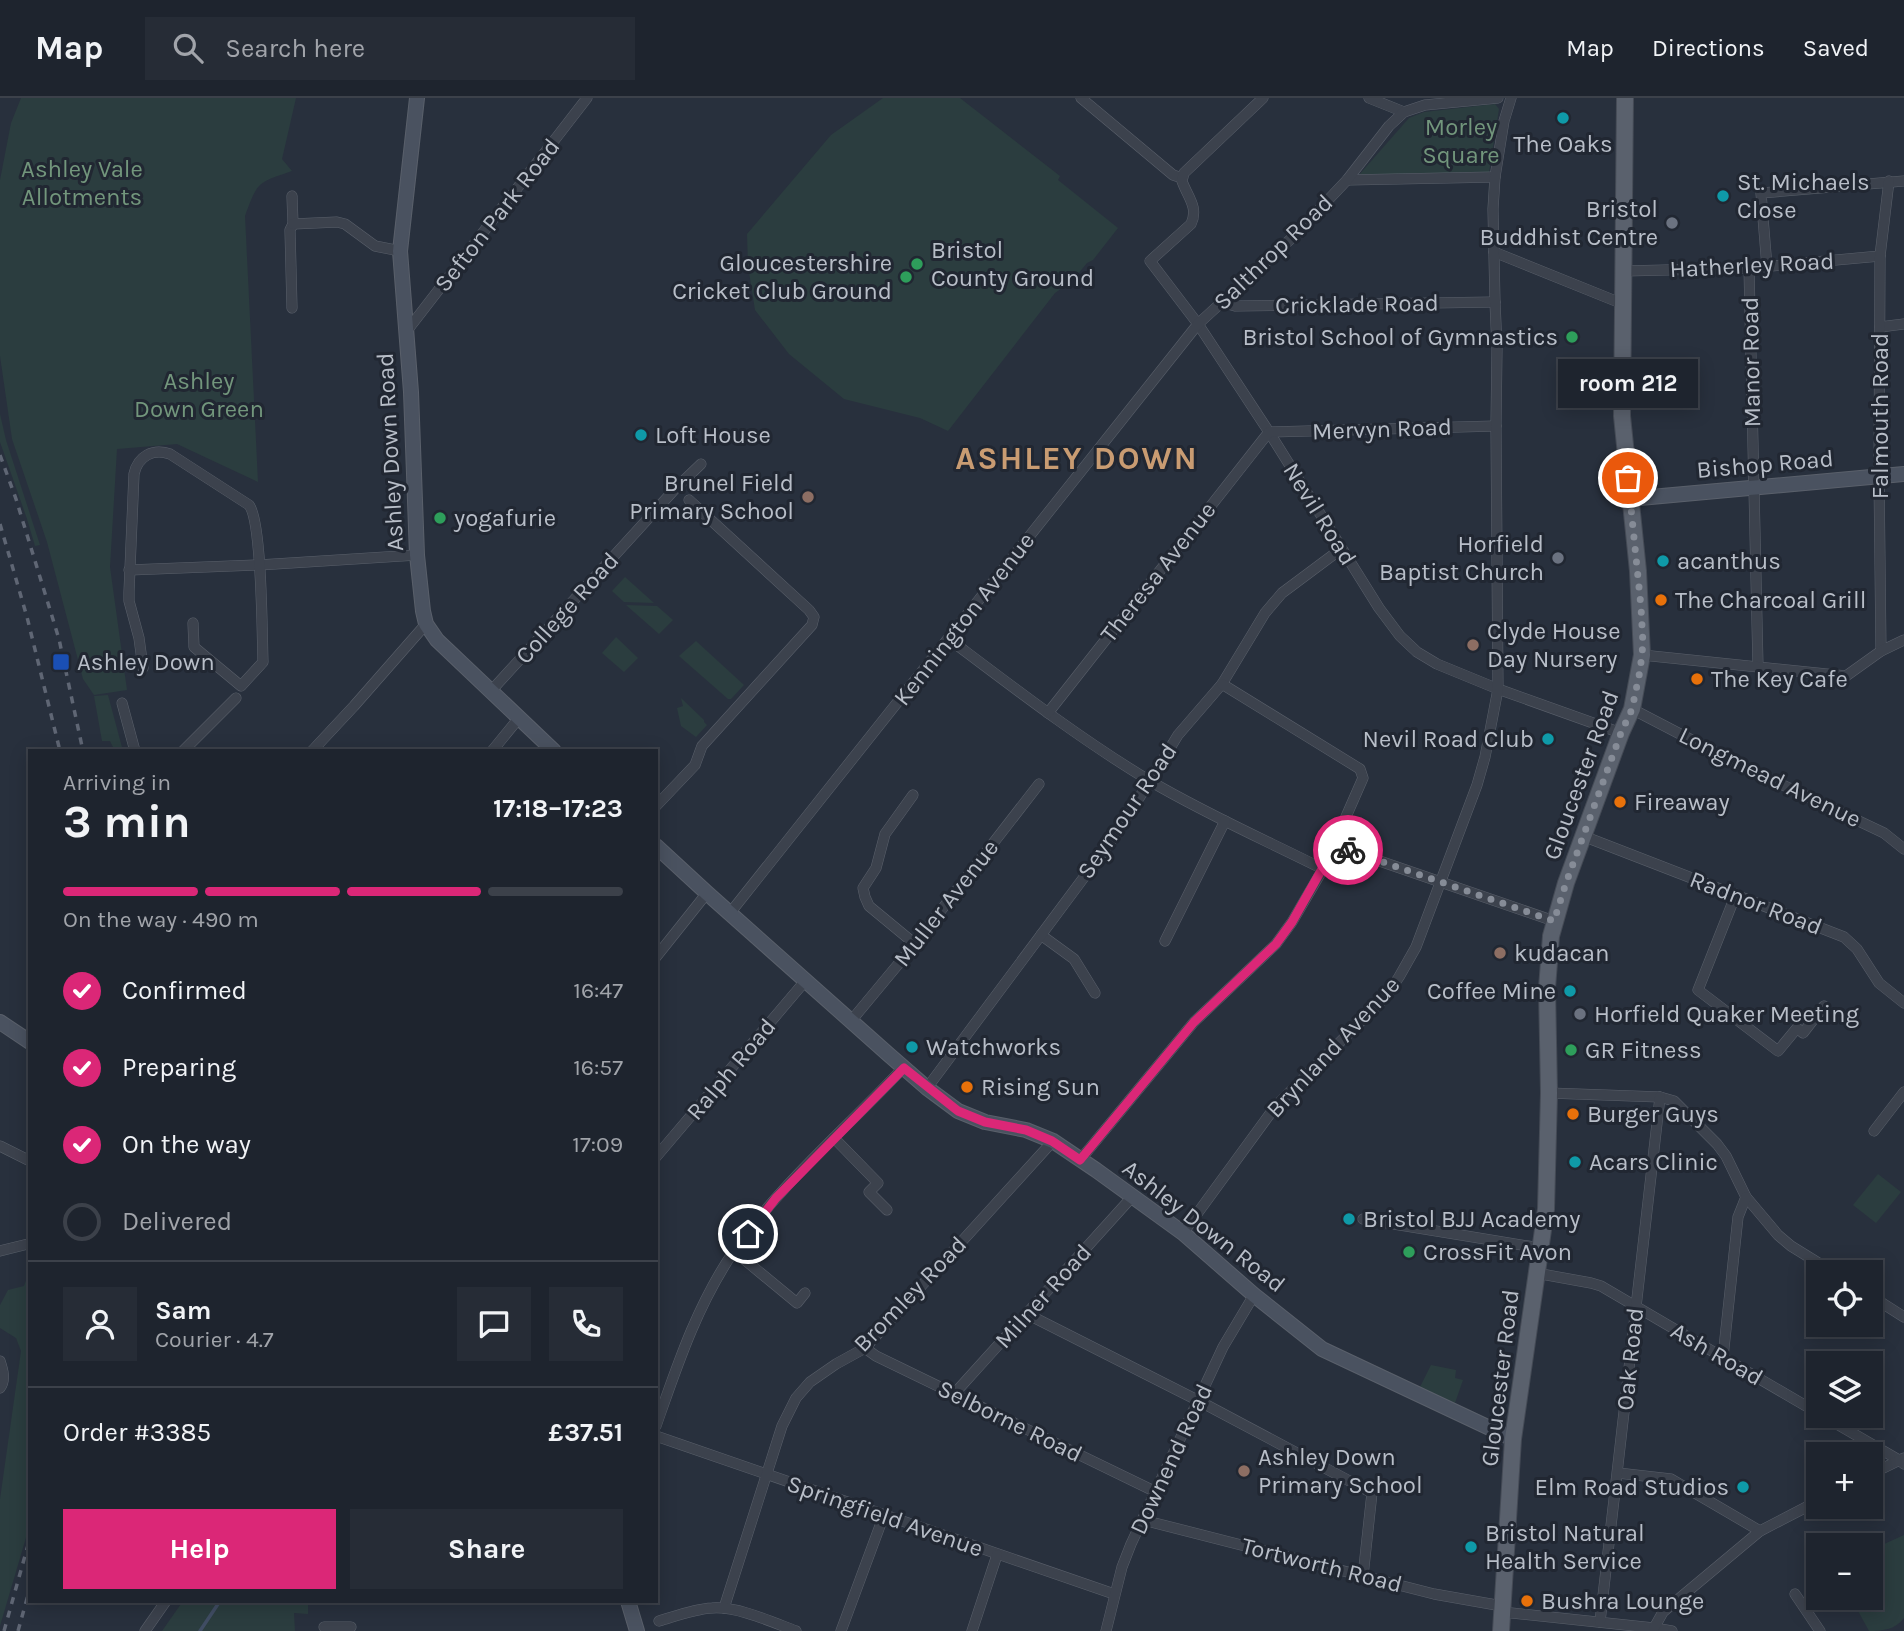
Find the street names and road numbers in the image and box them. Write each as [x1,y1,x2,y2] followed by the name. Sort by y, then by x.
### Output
[428,133,566,297] street label: Sefton Park Road
[1208,188,1338,316] street label: Salthrop Road
[1669,247,1835,283] street label: Hatherley Road
[1275,289,1439,319] street label: Cricklade Road
[1736,296,1766,428] street label: Manor Road
[1866,333,1894,499] street label: Falmouth Road
[371,352,409,552] street label: Ashley Down Road
[1312,413,1452,445] street label: Mervyn Road
[1695,444,1835,484] street label: Bishop Road
[1277,458,1363,570] street label: Nevil Road
[1095,496,1221,648] street label: Theresa Avenue
[888,527,1040,711] street label: Kennington Avenue
[510,546,624,670] street label: College Road
[1537,687,1625,863] street label: Gloucester Road
[1674,721,1866,833] street label: Longmead Avenue
[1071,738,1183,884] street label: Seymour Road
[888,834,1004,972] street label: Muller Avenue
[1686,865,1826,941] street label: Radnor Road
[1261,971,1405,1123] street label: Brynland Avenue
[680,1012,782,1126] street label: Ralph Road
[1117,1154,1291,1298] street label: Ashley Down Road
[848,1230,972,1358] street label: Bromley Road
[989,1238,1097,1354] street label: Milner Road
[1475,1288,1525,1468] street label: Gloucester Road
[1611,1306,1649,1412] street label: Oak Road
[1666,1316,1768,1392] street label: Ash Road
[933,1374,1087,1468] street label: Selborne Road
[1124,1379,1218,1539] street label: Downend Road
[783,1469,987,1563] street label: Springfield Avenue
[1239,1532,1405,1598] street label: Tortworth Road

